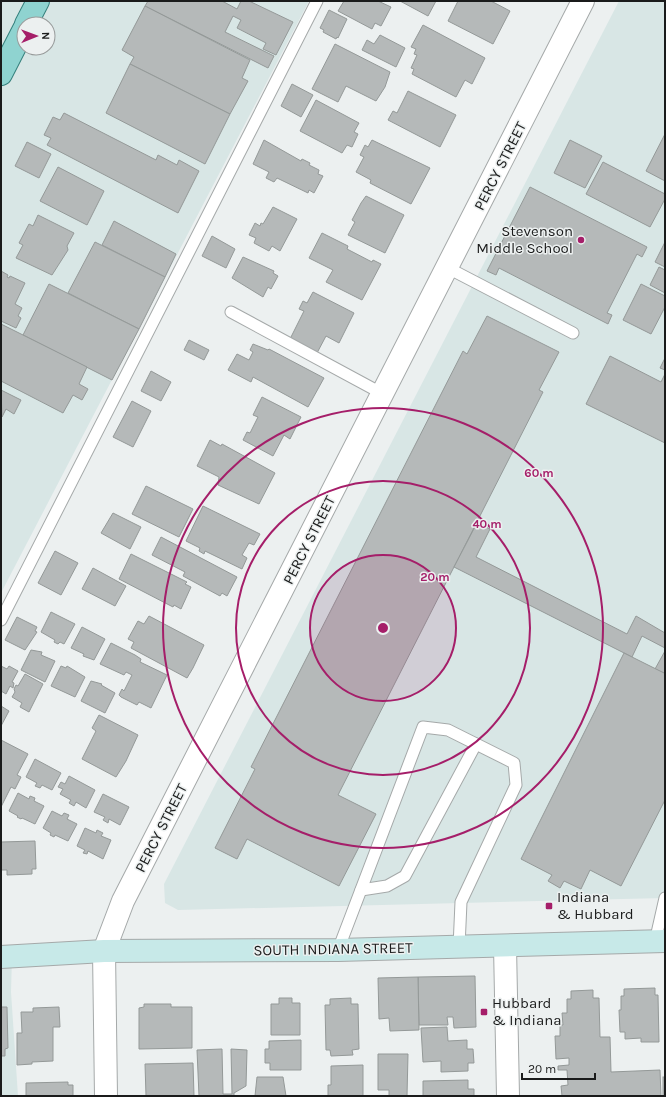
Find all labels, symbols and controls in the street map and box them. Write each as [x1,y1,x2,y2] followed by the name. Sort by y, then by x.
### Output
[16,16,56,56] north arrow
[39,32,52,40] text: N
[470,118,530,213] street label: PERCY STREET
[476,222,573,257] place label: Stevenson Middle School
[576,235,586,245] marker: Stevenson Middle School
[524,466,554,480] text: 60 m
[279,492,339,587] street label: PERCY STREET
[472,517,502,531] text: 40 m
[420,570,450,584] text: 20 m
[376,621,390,635] centre of rings
[131,780,191,875] street label: PERCY STREET
[557,888,634,923] place label: Indiana & Hubbard
[544,901,554,911] marker: Indiana & Hubbard
[253,939,413,959] street label: SOUTH INDIANA STREET
[492,994,561,1029] place label: Hubbard & Indiana
[479,1007,489,1017] marker: Hubbard & Indiana
[522,1055,595,1081] scale bar
[528,1062,556,1076] text: 20 m

